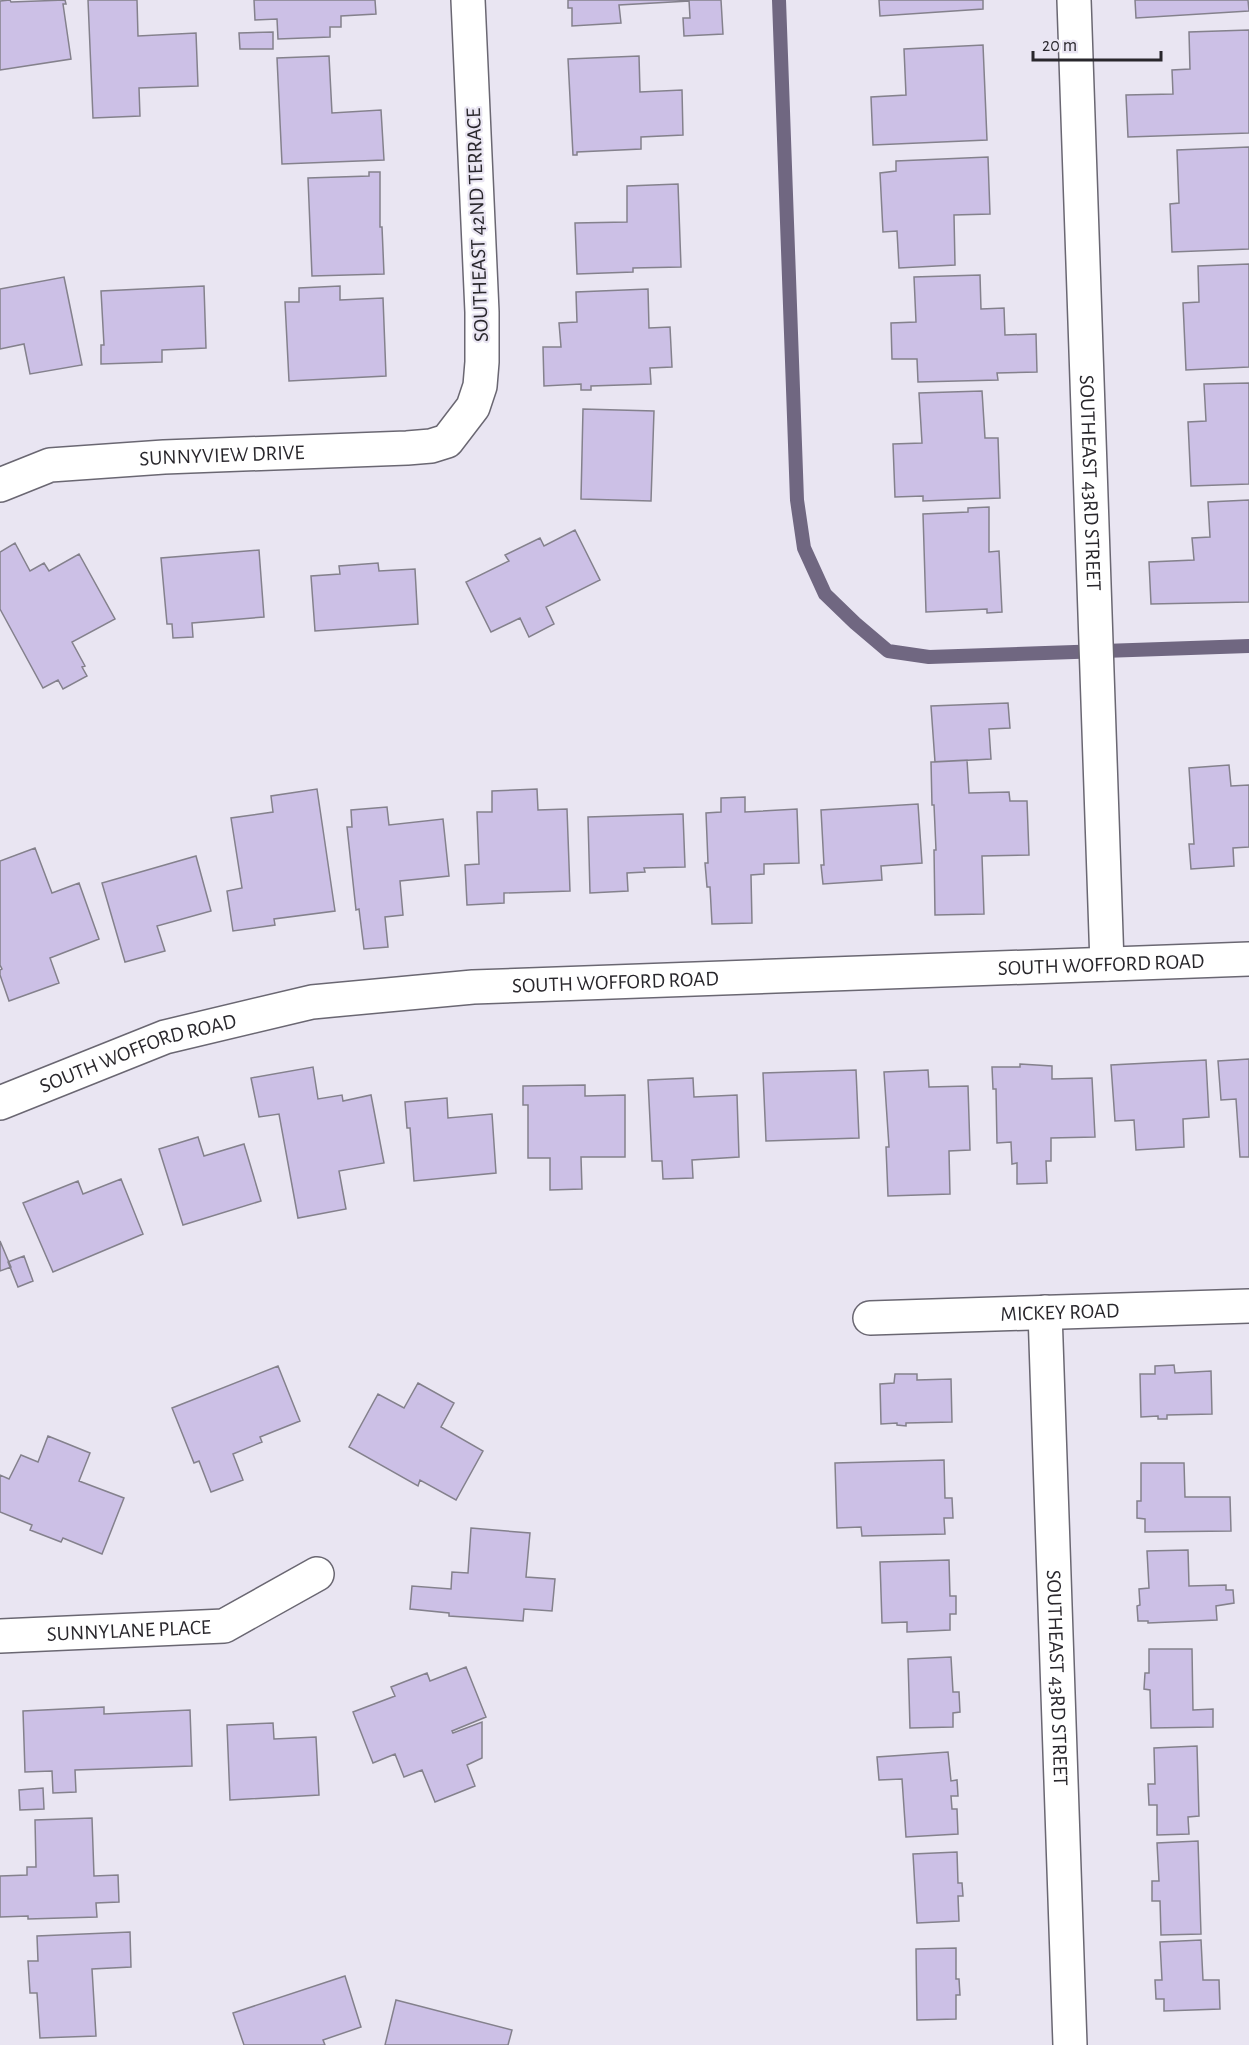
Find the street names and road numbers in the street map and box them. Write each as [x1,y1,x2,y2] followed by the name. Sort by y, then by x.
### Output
[463,108,492,342] street label: SOUTHEAST 42ND TERRACE
[1076,374,1104,591] street label: SOUTHEAST 43RD STREET
[139,442,305,470] street label: SUNNYVIEW DRIVE
[997,951,1205,979] street label: SOUTH WOFFORD ROAD
[512,968,719,997] street label: SOUTH WOFFORD ROAD
[37,1010,238,1097] street label: SOUTH WOFFORD ROAD
[1000,1300,1120,1325] street label: MICKEY ROAD
[1043,1569,1071,1786] street label: SOUTHEAST 43RD STREET
[46,1617,211,1645] street label: SUNNYLANE PLACE

